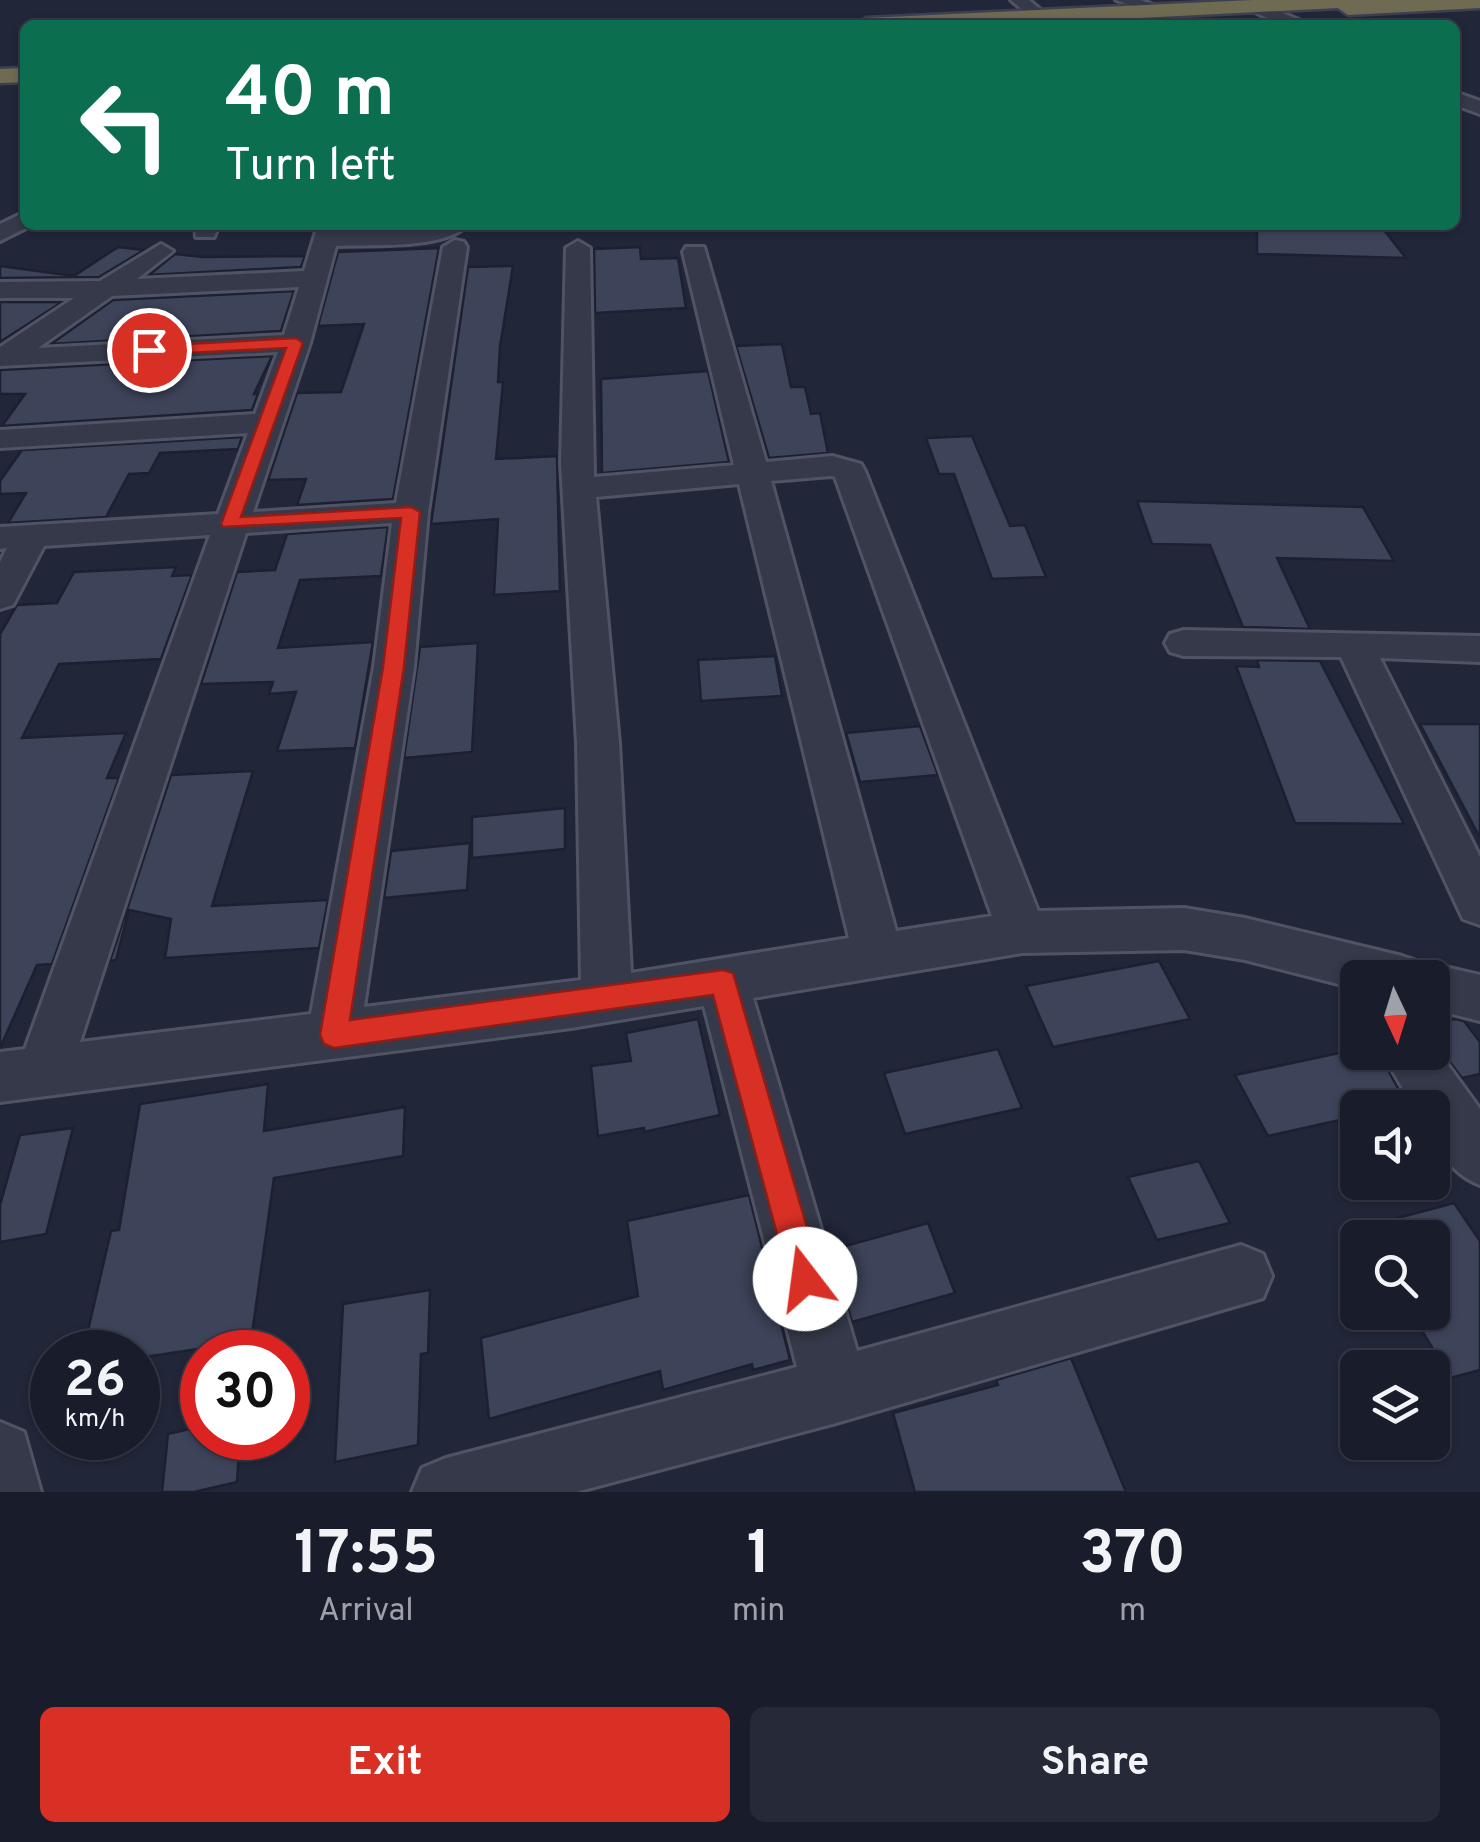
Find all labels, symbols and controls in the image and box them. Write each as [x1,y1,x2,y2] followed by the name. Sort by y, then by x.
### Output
[225,52,395,141] text: 40 m
[60,60,190,190] icon: left
[225,139,396,196] text: Turn left
[107,308,192,393] pin
[122,323,177,378] icon: arrive
[1340,960,1450,1070] north arrow
[1340,960,1450,1460] map controls
[1340,1090,1450,1200] button: sound
[1340,1220,1450,1330] button: search
[753,1227,857,1331] position arrow
[180,1330,310,1460] speed limit sign: 30
[1340,1350,1450,1460] button: layers
[64,1351,126,1414] text: 26
[65,1404,125,1436] text: km/h
[294,1519,438,1595] text: 17:55
[747,1519,771,1595] text: 1
[1079,1519,1186,1595] text: 370
[318,1592,414,1632] text: Arrival
[732,1592,785,1632] text: min
[1119,1592,1146,1632] text: m
[40,1707,730,1822] button: Exit
[750,1707,1440,1822] button: Share

